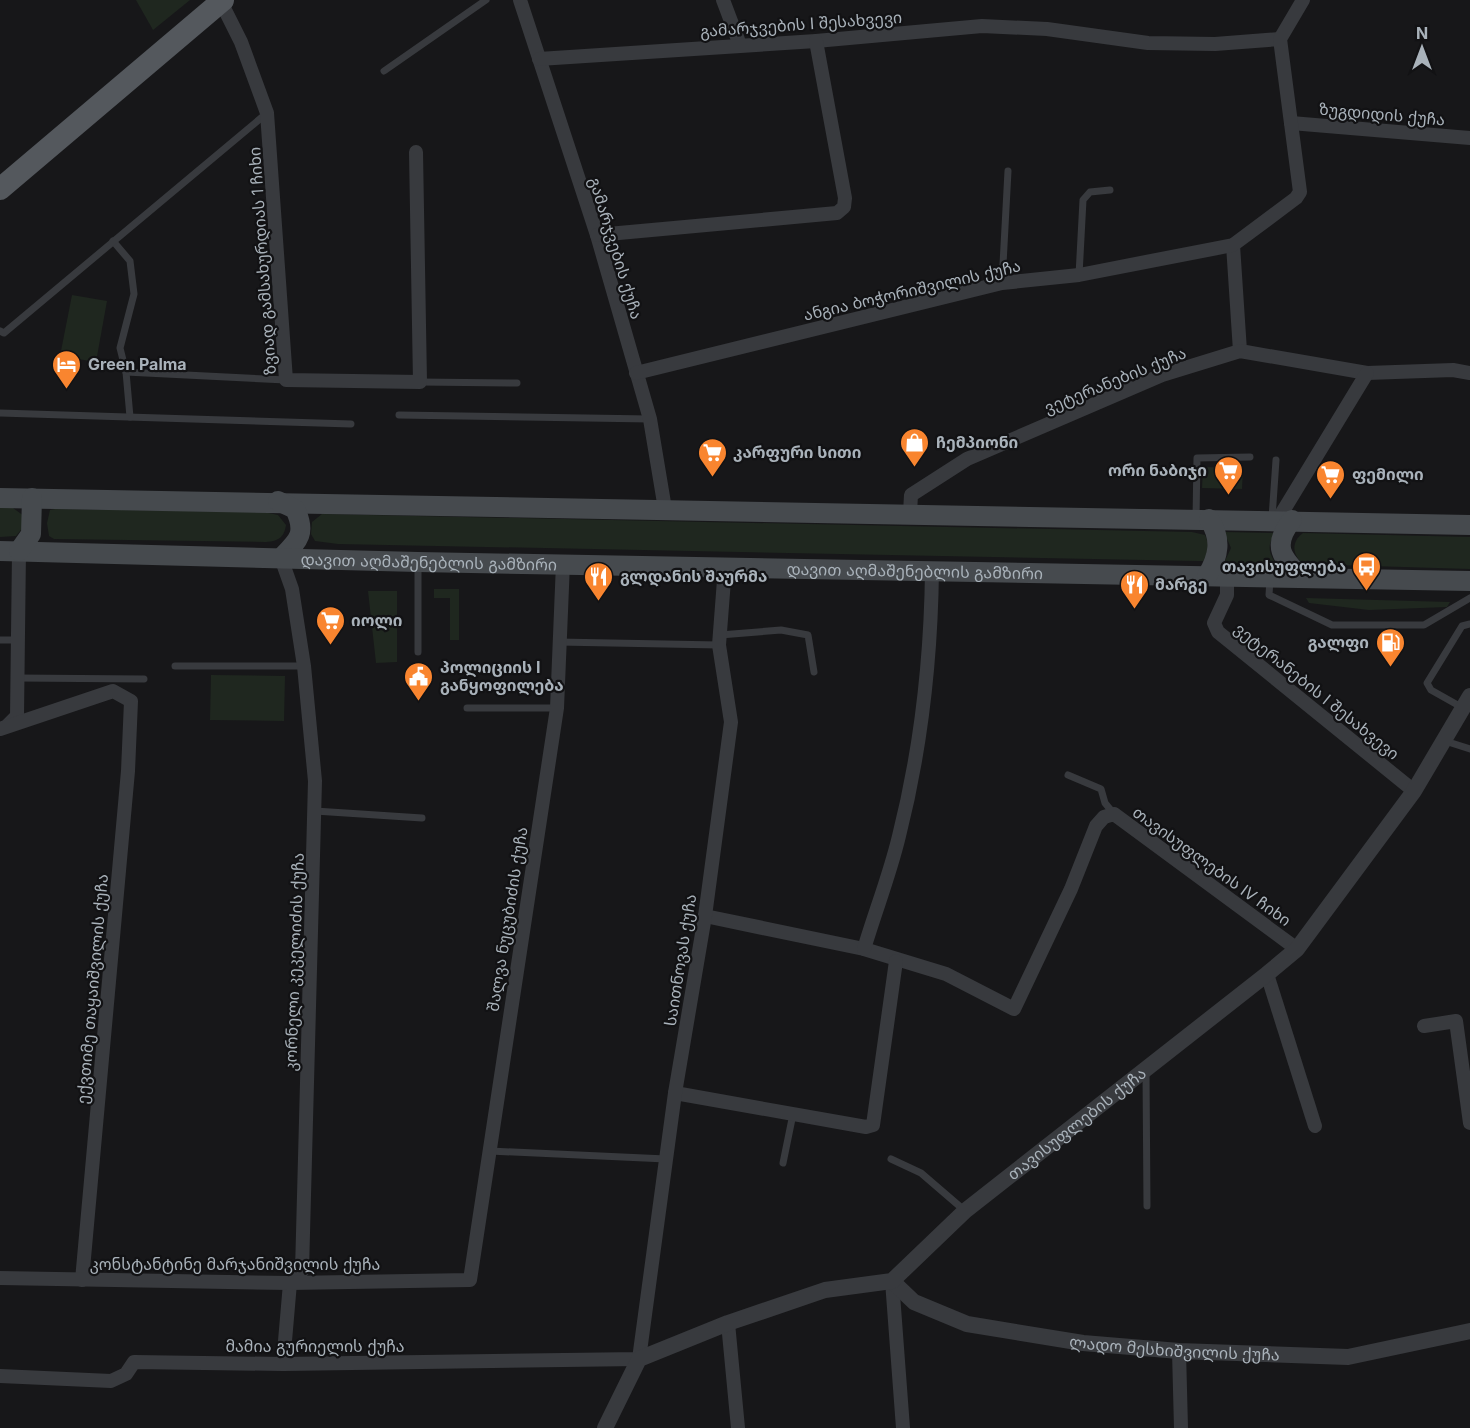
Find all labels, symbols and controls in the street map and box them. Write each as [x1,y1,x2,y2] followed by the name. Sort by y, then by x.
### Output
[699,7,903,41] street label: გამარჯვების I შესახვევი
[1392,18,1452,78] north arrow
[1416,23,1428,43] text: N
[1318,99,1446,130] street label: ზუგდიდის ქუჩა
[244,146,281,376] street label: ზვიად გამსახურდიას 1 ჩიხი
[585,175,647,321] street label: გამარჯვების ქუჩა
[802,255,1023,326] street label: ანგია ბოჭორიშვილის ქუჩა
[1041,342,1189,418] street label: ვეტერანების ქუჩა
[51,348,83,390] hotel icon: Green Palma
[88,354,187,374] place label: Green Palma
[899,426,931,468] shop icon: ჩემპიონი
[936,432,1018,452] place label: ჩემპიონი
[696,436,728,478] supermarket icon: კარფური სითი
[733,442,861,462] place label: კარფური სითი
[1212,454,1244,496] supermarket icon: ორი ნაბიჯი
[1315,458,1347,500] supermarket icon: ფემილი
[1108,460,1207,480] place label: ორი ნაბიჯი
[1352,464,1424,485] place label: ფემილი
[300,549,557,575] street label: დავით აღმაშენებლის გამზირი
[1351,550,1383,592] bus stop icon: თავისუფლება
[1222,556,1346,577] place label: თავისუფლება
[786,559,1043,583] street label: დავით აღმაშენებლის გამზირი
[583,560,615,602] restaurant icon: გლდანის შაურმა
[620,566,767,587] place label: გლდანის შაურმა
[1118,568,1150,610] restaurant icon: მარგე
[1155,574,1208,594] place label: მარგე
[314,604,346,646] supermarket icon: იოლი
[351,610,402,631] place label: იოლი
[1230,618,1404,764] street label: ვეტერანების I შესახვევი
[1374,626,1406,668] fuel station icon: გალფი
[1308,632,1369,653] place label: გალფი
[440,657,564,696] place label: პოლიციის I განყოფილება
[403,660,435,702] public building icon: პოლიციის I განყოფილება
[1128,802,1295,931] street label: თავისუფლების IV ჩიხი
[483,825,532,1013] street label: შალვა ნუცუბიძის ქუჩა
[280,852,309,1072] street label: კორნელი კეკელიძის ქუჩა
[72,873,113,1105] street label: ექვთიმე თაყაიშვილის ქუჩა
[660,893,700,1027] street label: საითნოვას ქუჩა
[1003,1063,1150,1184] street label: თავისუფლების ქუჩა
[90,1254,380,1275] street label: კონსტანტინე მარჯანიშვილის ქუჩა
[1068,1331,1280,1365] street label: ლადო მესხიშვილის ქუჩა
[225,1336,405,1357] street label: მამია გურიელის ქუჩა

